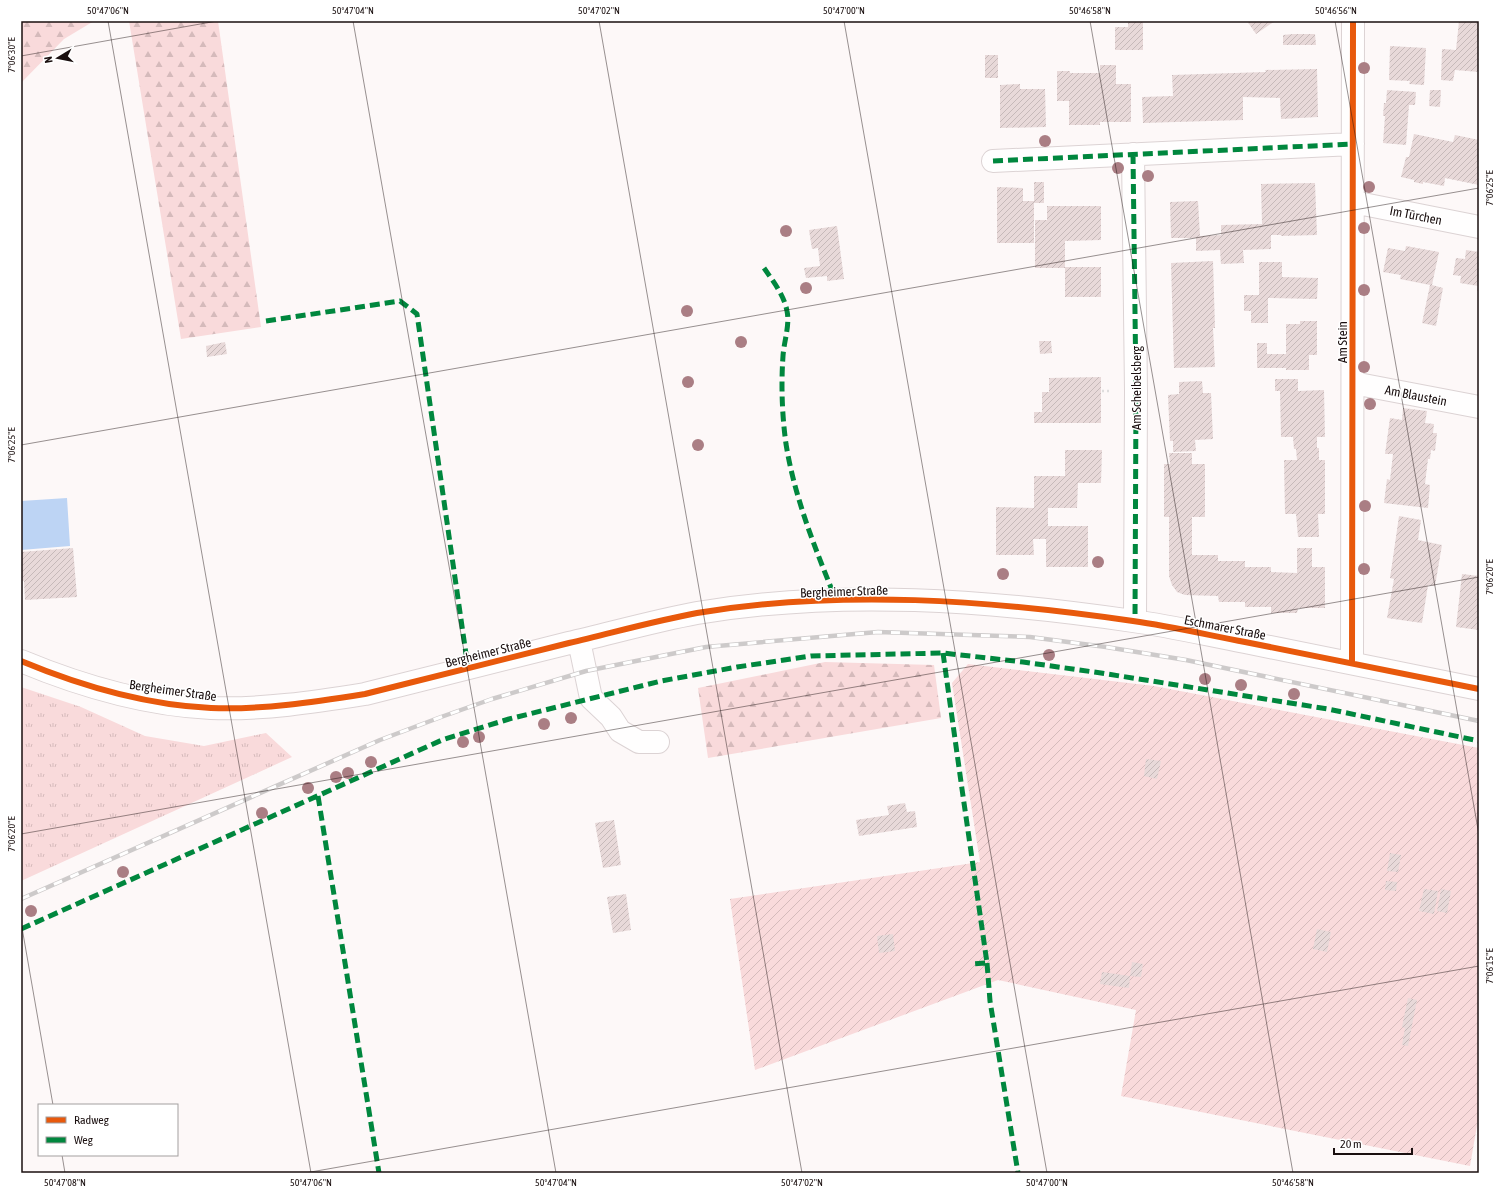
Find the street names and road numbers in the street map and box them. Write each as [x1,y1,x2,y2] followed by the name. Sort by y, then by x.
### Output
[1388,203,1443,228] street label: Im Türchen
[1335,321,1350,363] street label: Am Stein
[1129,346,1144,430] street label: Am Scheibelsberg
[1384,382,1448,409] street label: Am Blaustein
[800,582,888,601] street label: Bergheimer Straße
[1183,612,1267,643] street label: Eschmarer Straße
[444,635,533,670] street label: Bergheimer Straße
[128,677,218,704] street label: Bergheimer Straße

